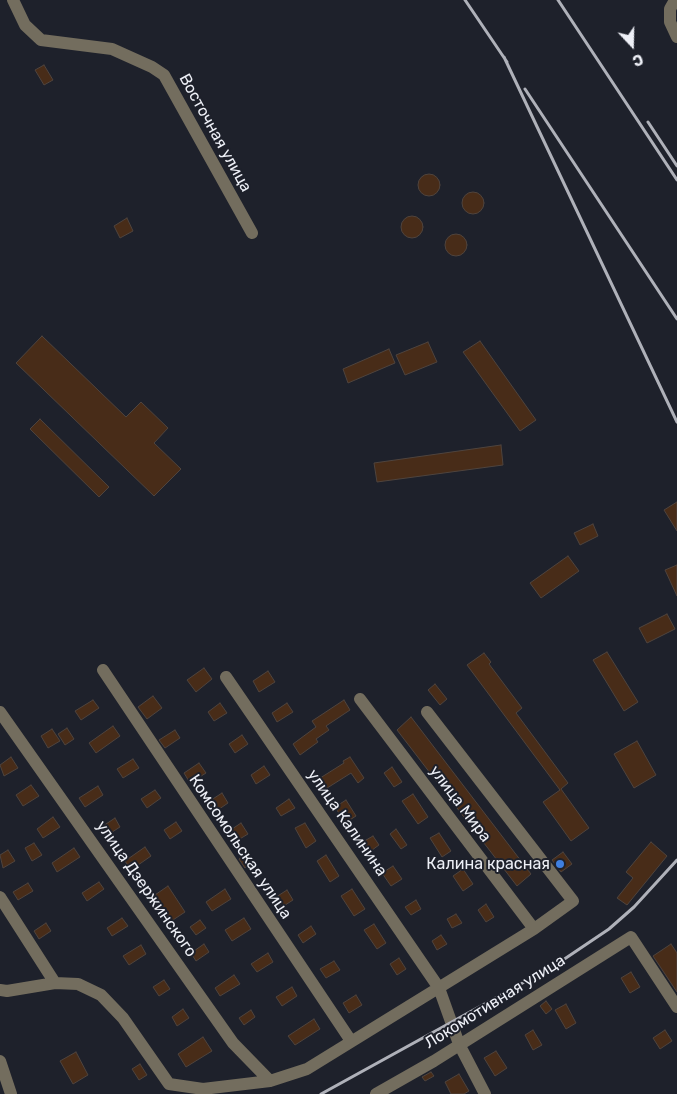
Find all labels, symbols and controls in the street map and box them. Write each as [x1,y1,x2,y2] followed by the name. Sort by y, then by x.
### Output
[607,20,657,70] north arrow
[630,50,645,69] text: С
[175,71,255,195] street label: Восточная улица
[425,762,495,846] street label: улица Мира
[303,766,391,880] street label: улица Калинина
[185,771,295,923] street label: Комсомольская улица
[92,817,200,961] street label: улица Дзержинского
[426,854,550,874] place label: Калина красная
[554,858,566,870] marker: Калина красная
[421,951,569,1053] street label: Локомотивная улица

